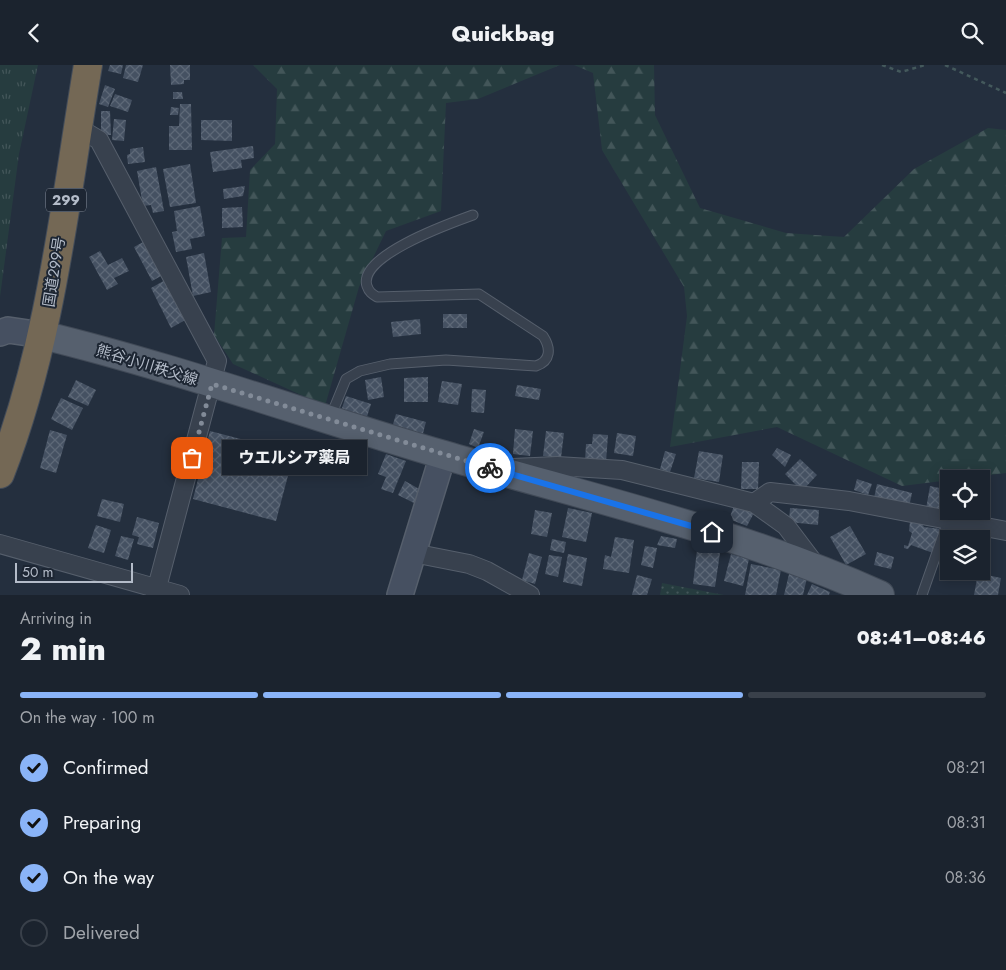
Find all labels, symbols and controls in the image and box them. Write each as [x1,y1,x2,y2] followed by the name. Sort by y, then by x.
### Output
[452,17,554,49] text: Quickbag
[20,19,48,47] icon: back
[958,19,986,47] icon: search
[46,189,86,211] road number: 299
[38,235,70,309] street label: 国道299号
[94,339,200,391] street label: 熊谷小川秩父線
[171,437,213,479] pin
[222,441,367,475] callout: ウエルシア薬局
[465,443,515,493] courier
[178,444,206,472] icon: bag
[238,446,351,469] text: ウエルシア薬局
[476,454,504,482] icon: bike
[940,470,990,580] map controls
[940,470,990,520] button: locate
[691,511,733,553] pin
[698,518,726,546] icon: home
[940,530,990,580] button: layers
[15,560,132,583] scale bar
[22,562,53,582] text: 50 m
[20,607,92,630] text: Arriving in
[857,624,986,651] text: 08:41–08:46
[20,626,106,672] text: 2 min
[20,706,155,729] text: On the way · 100 m
[20,754,48,782] icon: check
[63,754,149,781] text: Confirmed
[947,756,986,779] text: 08:21
[20,809,48,837] icon: check
[63,809,141,836] text: Preparing
[947,811,986,834] text: 08:31
[20,864,48,892] icon: check
[63,864,154,891] text: On the way
[945,866,986,889] text: 08:36
[63,919,140,946] text: Delivered

